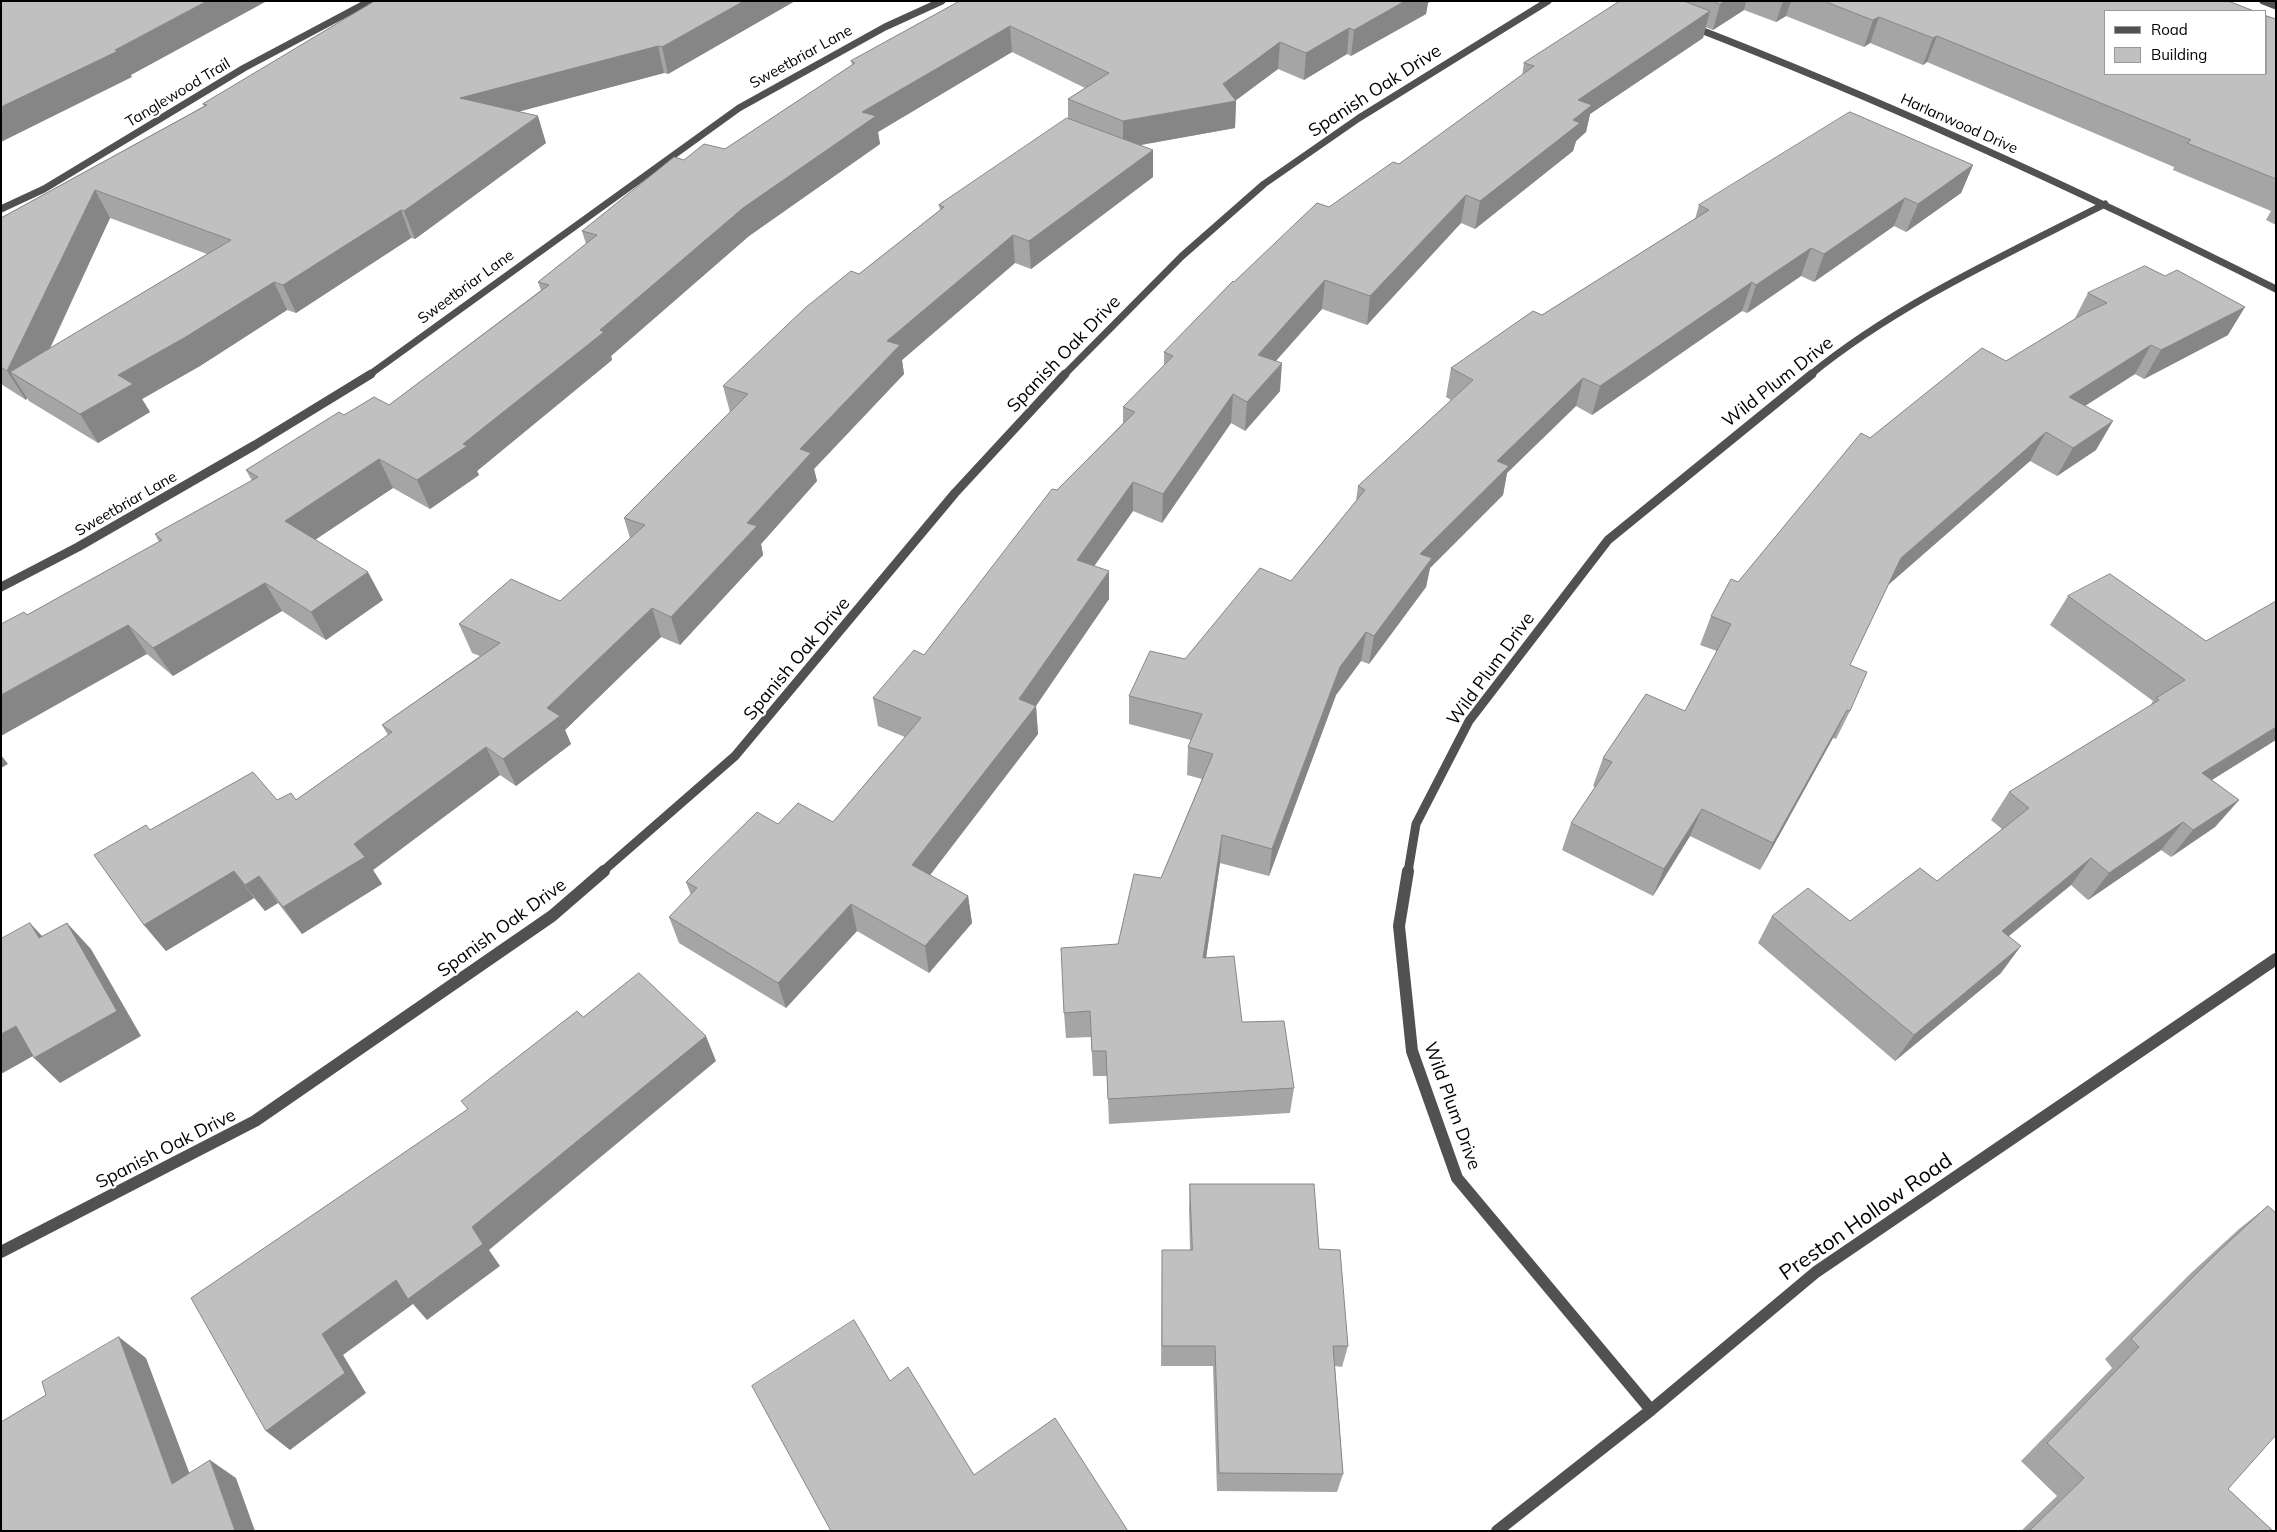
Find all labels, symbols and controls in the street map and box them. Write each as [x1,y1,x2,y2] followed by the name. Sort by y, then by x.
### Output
[2104,10,2267,75] legend
[2151,20,2188,39] text: Road
[747,21,855,93] street label: Sweetbriar Lane
[1305,40,1445,142] street label: Spanish Oak Drive
[2151,45,2207,64] text: Building
[122,55,234,131] street label: Tanglewood Trail
[1898,90,2020,158] street label: Harlanwood Drive
[414,246,518,328] street label: Sweetbriar Lane
[1003,291,1125,417] street label: Spanish Oak Drive
[1718,332,1838,432] street label: Wild Plum Drive
[72,468,180,540] street label: Sweetbriar Lane
[739,593,855,725] street label: Spanish Oak Drive
[1443,608,1539,730] street label: Wild Plum Drive
[433,874,571,982] street label: Spanish Oak Drive
[1419,1039,1485,1173] street label: Wild Plum Drive
[93,1104,239,1194] street label: Spanish Oak Drive
[1775,1148,1957,1286] street label: Preston Hollow Road

